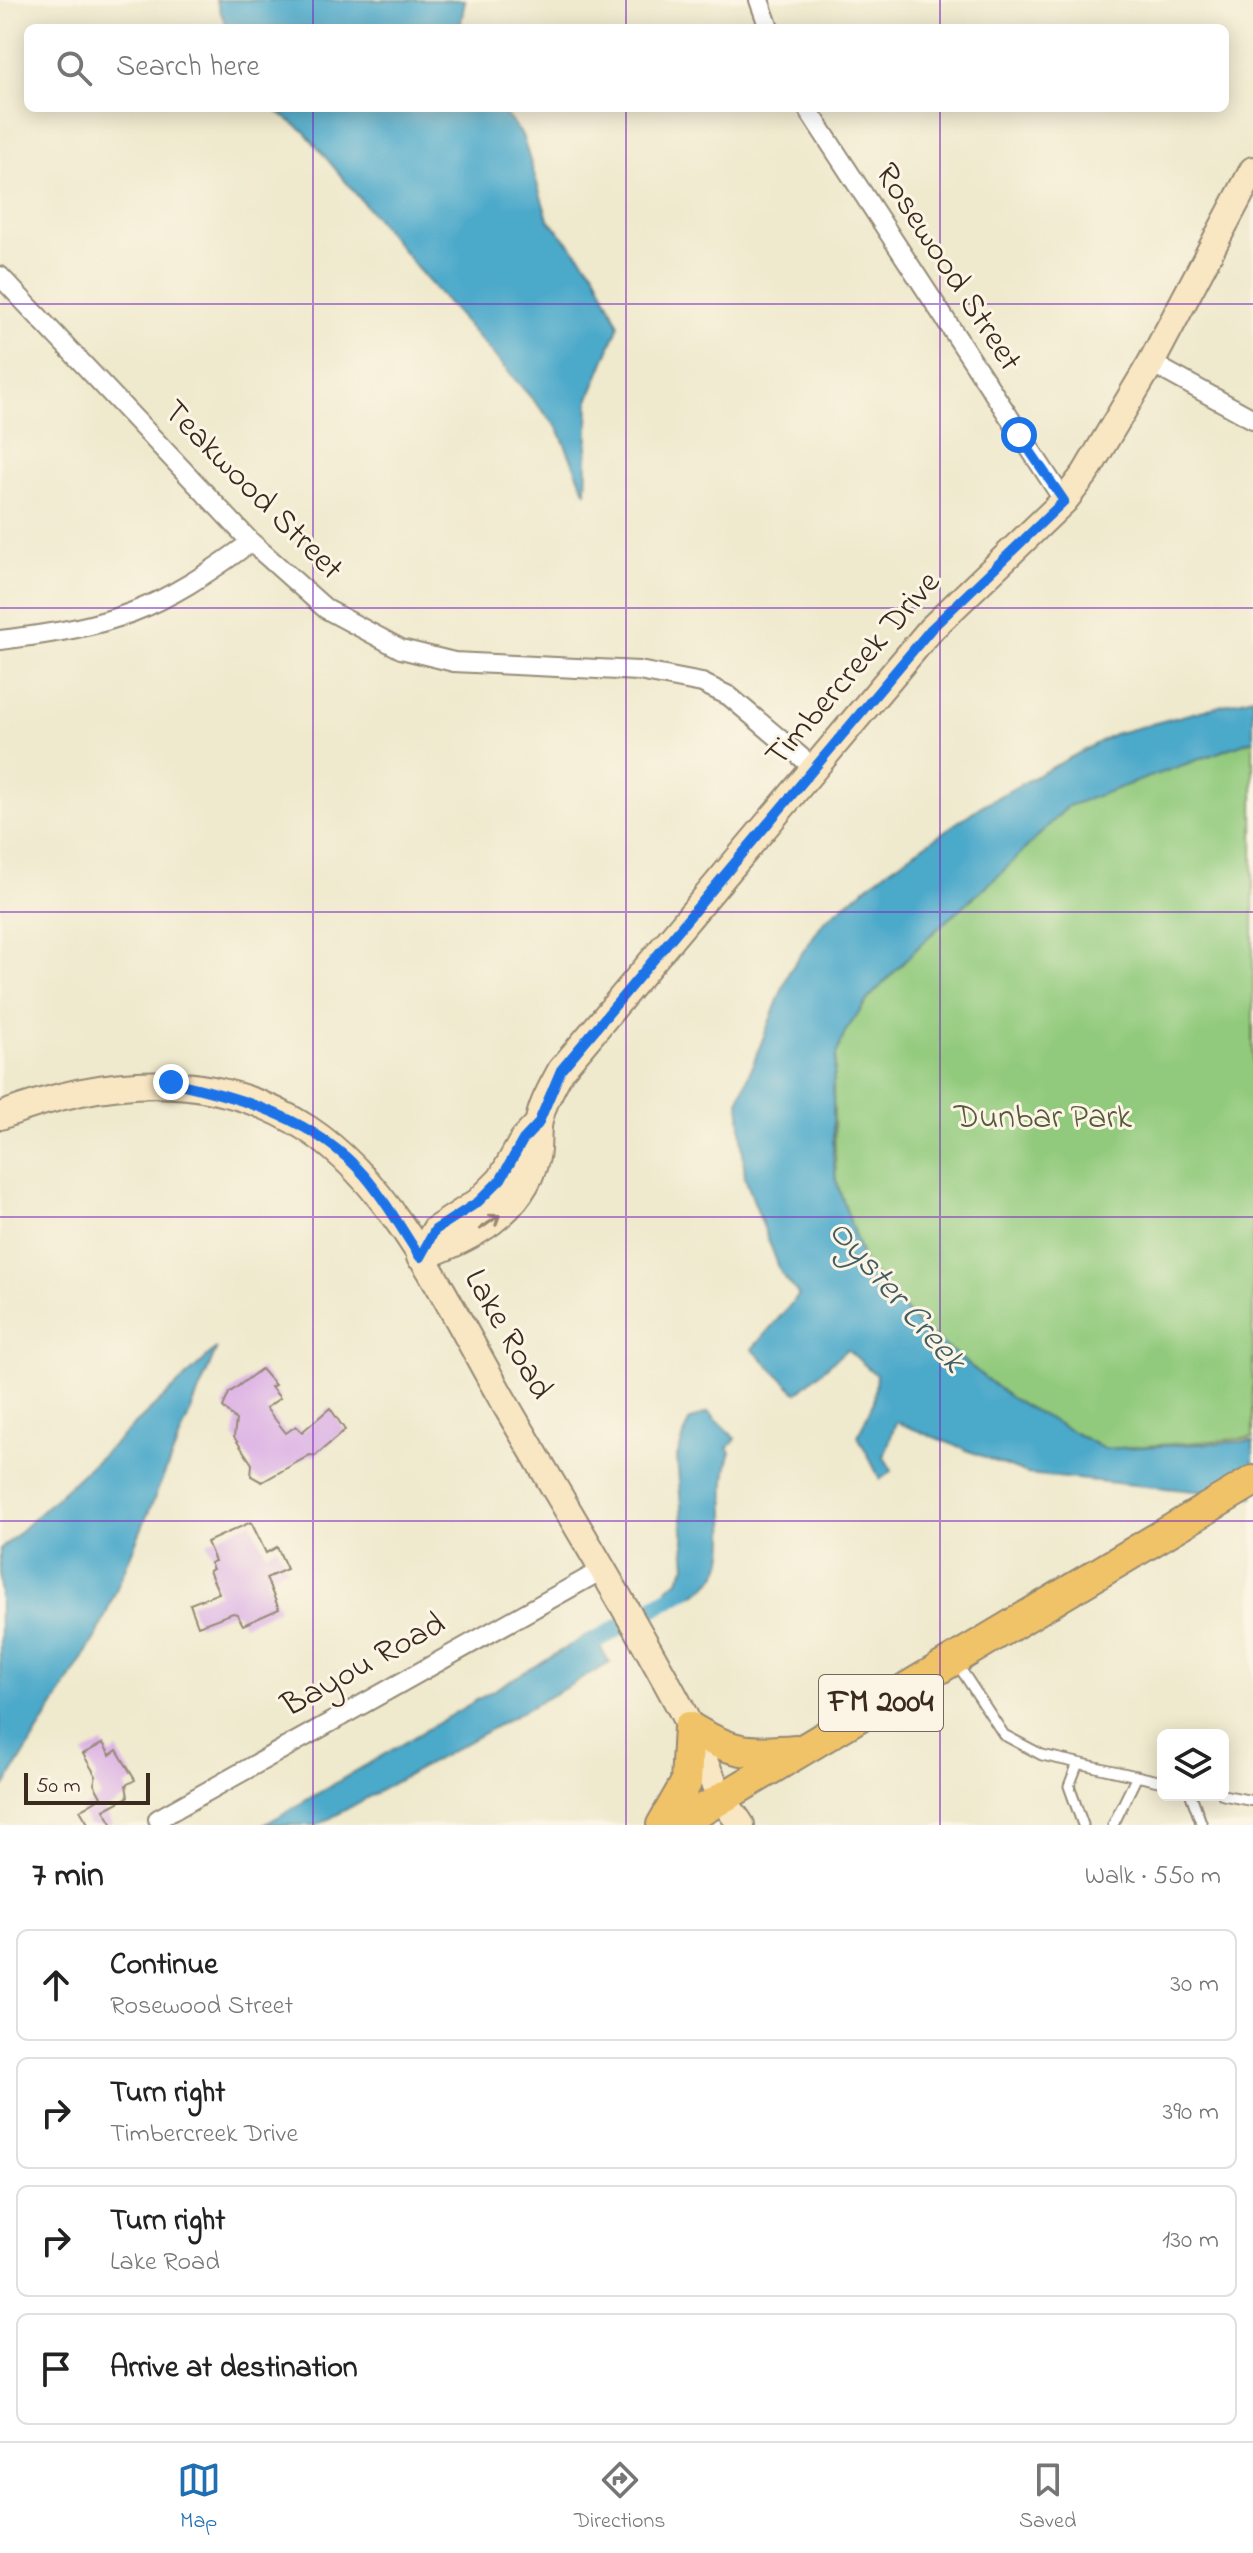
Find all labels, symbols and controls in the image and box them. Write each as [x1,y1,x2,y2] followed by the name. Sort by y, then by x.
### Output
[24,24,1229,112] search box
[52,46,96,90] icon: search
[116,46,260,90] text: Search here
[861,154,1033,382] street label: Rosewood Street
[150,389,354,593] street label: Teakwood Street
[1001,417,1037,453] route start
[754,560,954,779] street label: Timbercreek Drive
[153,1064,189,1100] route end
[953,1094,1132,1144] park label: Dunbar Park
[814,1208,979,1387] water label: Oyster Creek
[478,1214,500,1230] one-way arrow
[449,1260,565,1410] street label: Lake Road
[272,1600,455,1732] street label: Bayou Road
[819,1675,943,1731] road number: FM 2004
[1157,1729,1229,1801] map controls
[1157,1729,1229,1801] button: layers
[24,1769,150,1805] scale bar
[36,1771,81,1803] text: 50 m
[32,1852,104,1902] text: 7 min
[1085,1858,1221,1896] text: Walk · 550 m
[110,1944,218,1988] text: Continue
[34,1963,78,2007] icon: ahead
[1170,1966,1219,2004] text: 30 m
[110,1988,293,2026] text: Rosewood Street
[110,2072,225,2116] text: Turn right
[34,2091,78,2135] icon: right
[1163,2094,1219,2132] text: 390 m
[110,2116,298,2154] text: Timbercreek Drive
[110,2200,225,2244] text: Turn right
[34,2219,78,2263] icon: right
[1162,2222,1219,2260] text: 130 m
[110,2244,220,2282] text: Lake Road
[34,2347,78,2391] icon: arrive
[110,2347,358,2391] text: Arrive at destination
[177,2458,221,2538] tab: Map
[574,2458,666,2538] tab: Directions
[1019,2458,1076,2538] tab: Saved

